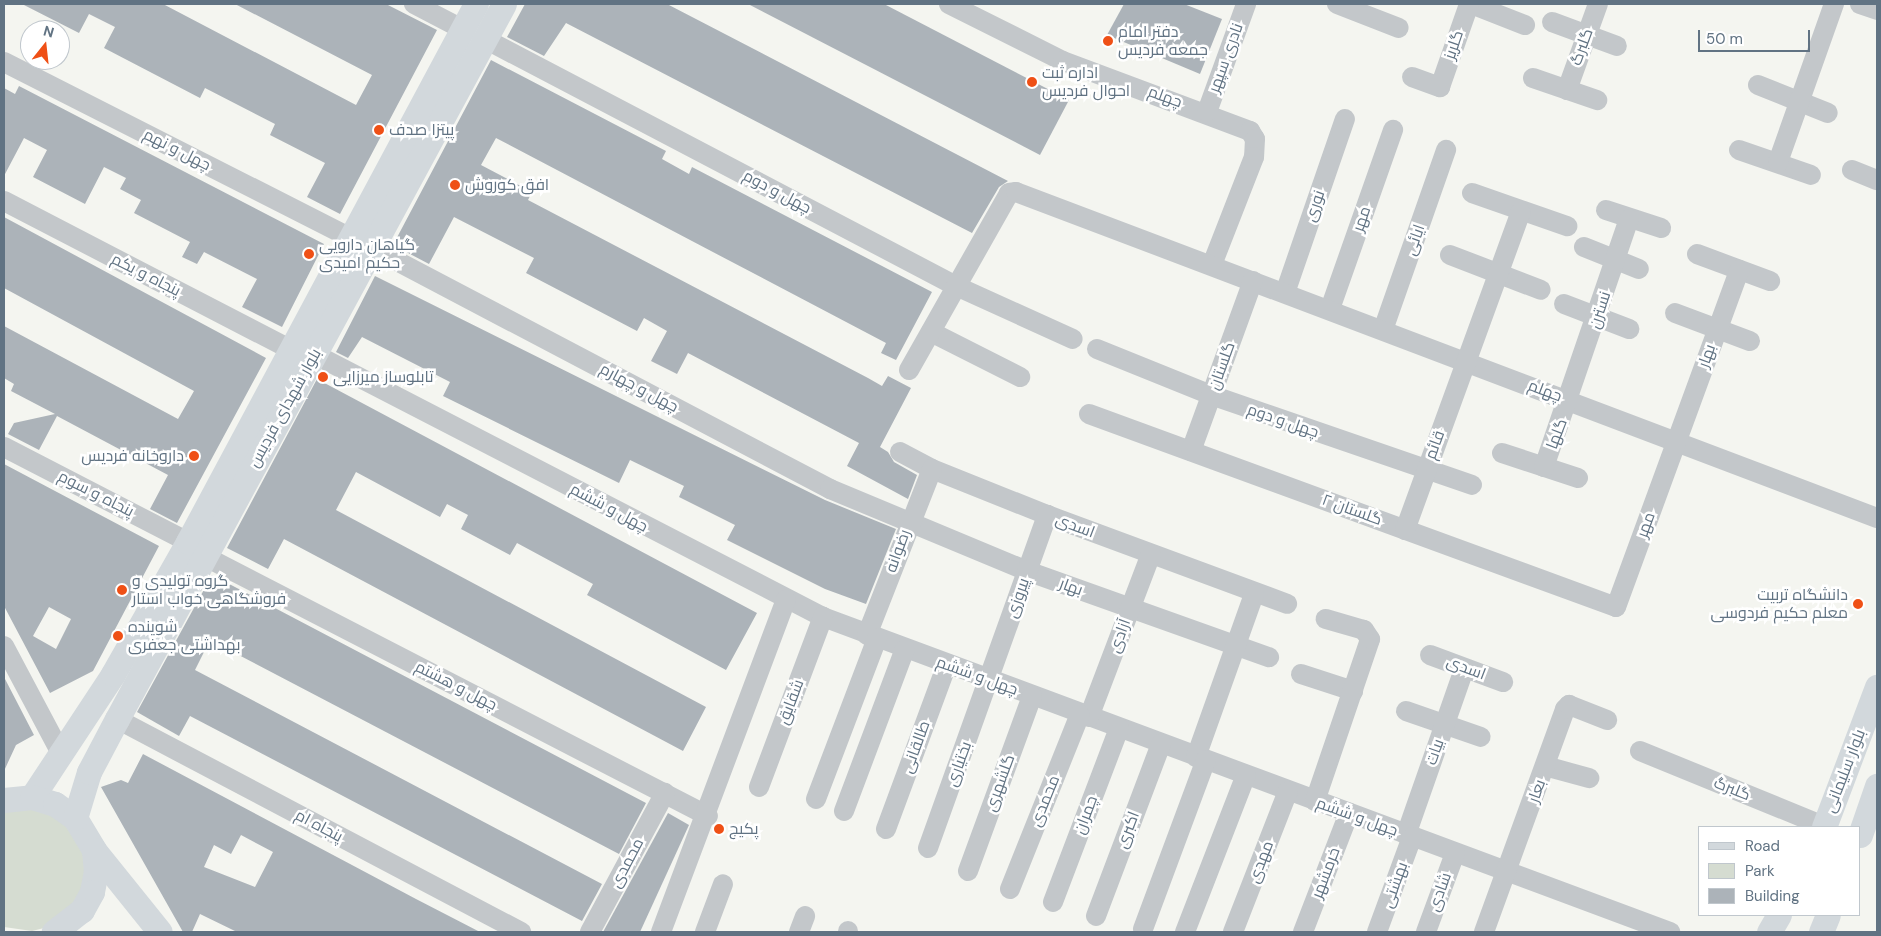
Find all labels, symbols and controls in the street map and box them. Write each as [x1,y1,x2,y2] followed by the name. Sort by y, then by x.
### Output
[20,20,70,70] north arrow
[1701,20,1814,52] scale bar
[41,21,56,42] text: N
[1205,21,1247,95] street label: نادری سپهر
[1118,22,1208,60] place label: دفتر امام جمعه فردیس
[1567,26,1597,68] street label: گلبرگ
[1440,28,1468,62] street label: گلریز
[1706,29,1743,49] text: 50 m
[1102,35,1114,47] marker: دفتر امام جمعه فردیس
[1042,63,1130,101] place label: اداره ثبت احوال فردیس
[1026,76,1038,88] marker: اداره ثبت احوال فردیس
[1145,82,1185,112] street label: چهلم
[389,120,454,140] place label: پیتزا صدف
[373,124,385,136] marker: پیتزا صدف
[140,125,214,175] street label: چهل و نهم
[740,166,814,218] street label: چهل و دوم
[465,175,549,195] place label: افق کوروش
[449,179,461,191] marker: افق کوروش
[1301,188,1329,224] street label: نوری
[1349,204,1375,234] street label: مهر
[1401,222,1429,258] street label: ایائی
[319,235,415,273] place label: گیاهان دارویی حکیم امیدی
[303,248,315,260] marker: گیاهان دارویی حکیم امیدی
[108,249,184,301] street label: پنجاه و یکم
[1585,289,1615,331] street label: نسترن
[1205,339,1239,393] street label: گلستان
[1694,342,1720,370] street label: بهار
[244,345,326,471] street label: بلوار شهدای فردیس
[596,359,682,417] street label: چهل و چهارم
[333,367,434,387] place label: تابلوساز میرزایی
[317,371,329,383] marker: تابلوساز میرزایی
[1525,376,1565,406] street label: چهلم
[1245,400,1321,442] street label: چهل و دوم
[1542,416,1572,452] street label: گلها
[1421,428,1449,462] street label: قائم
[81,446,184,466] place label: داروخانه فردیس
[188,450,200,462] marker: داروخانه فردیس
[55,467,137,521] street label: پنجاه و سوم
[567,479,651,537] street label: چهل و ششم
[1319,490,1385,530] street label: گلستان ۲
[1053,510,1097,542] street label: اسدی
[1633,510,1659,540] street label: مهر
[881,527,915,575] street label: رضوانه
[132,571,286,609] place label: گروه تولیدی و فروشگاهی خواب استار
[1057,574,1085,600] street label: بهار
[1002,575,1034,621] street label: پیروزی
[116,584,128,596] marker: گروه تولیدی و فروشگاهی خواب استار
[1711,585,1848,623] place label: دانشگاه تربیت معلم حکیم فردوسی
[1852,598,1864,610] marker: دانشگاه تربیت معلم حکیم فردوسی
[1105,616,1135,656] street label: آزادی
[128,617,240,655] place label: شوینده بهداشتی جعفری
[112,630,124,642] marker: شوینده بهداشتی جعفری
[934,652,1020,700] street label: چهل و ششم
[1444,652,1488,684] street label: اسدی
[412,657,500,715] street label: چهل و هشتم
[774,677,808,727] street label: شقایق
[898,718,934,776] street label: طالقانی
[1820,726,1870,816] street label: بلوار سلیمانی
[1422,736,1448,768] street label: بیات
[942,739,976,789] street label: بختیاری
[981,752,1019,814] street label: گلشهری
[1026,773,1064,829] street label: محمدی
[1711,773,1753,805] street label: گلبرگ
[1524,777,1550,805] street label: بعار
[1070,793,1102,837] street label: چمران
[1314,793,1400,841] street label: چهل و ششم
[292,805,346,847] street label: پنجاه ام
[1112,809,1144,851] street label: اکبری
[729,819,759,839] place label: پکیج
[713,823,725,835] marker: پکیج
[1698,826,1861,916] legend
[606,835,648,891] street label: محمدی
[1745,836,1780,856] text: Road
[1244,838,1278,886] street label: مهدی
[1308,845,1344,901] street label: خرمشهر
[1378,859,1412,911] street label: بهشتی
[1745,861,1775,881] text: Park
[1424,870,1456,914] street label: شادی
[1745,886,1800,906] text: Building

